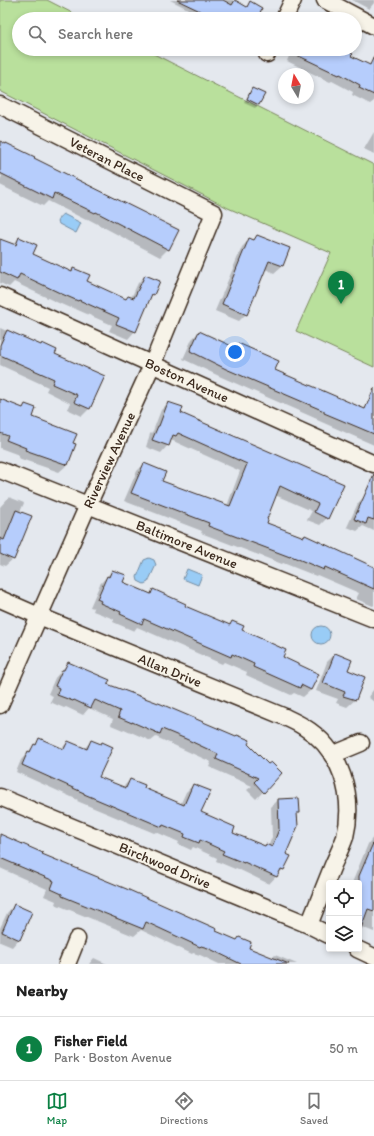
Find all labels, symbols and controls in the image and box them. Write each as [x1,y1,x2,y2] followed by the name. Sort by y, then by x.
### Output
[12,12,362,56] search box
[26,23,48,45] icon: search
[58,25,133,43] text: Search here
[278,68,314,104] north arrow
[66,133,148,186] street label: Veteran Place
[328,271,354,304] pin: 1
[225,342,245,362] your location
[142,354,232,407] street label: Boston Avenue
[80,409,139,511] street label: Riverview Avenue
[134,516,240,573] street label: Baltimore Avenue
[136,650,204,691] street label: Allan Drive
[116,838,214,893] street label: Birchwood Drive
[326,880,362,952] map controls
[326,880,362,916] button: locate
[326,916,362,952] button: layers
[16,980,68,1000] text: Nearby
[54,1032,127,1050] text: Fisher Field
[26,1041,32,1056] text: 1
[329,1041,358,1056] text: 50 m
[54,1050,172,1065] text: Park · Boston Avenue
[46,1090,68,1127] tab: Map
[160,1090,208,1127] tab: Directions
[300,1090,328,1127] tab: Saved

